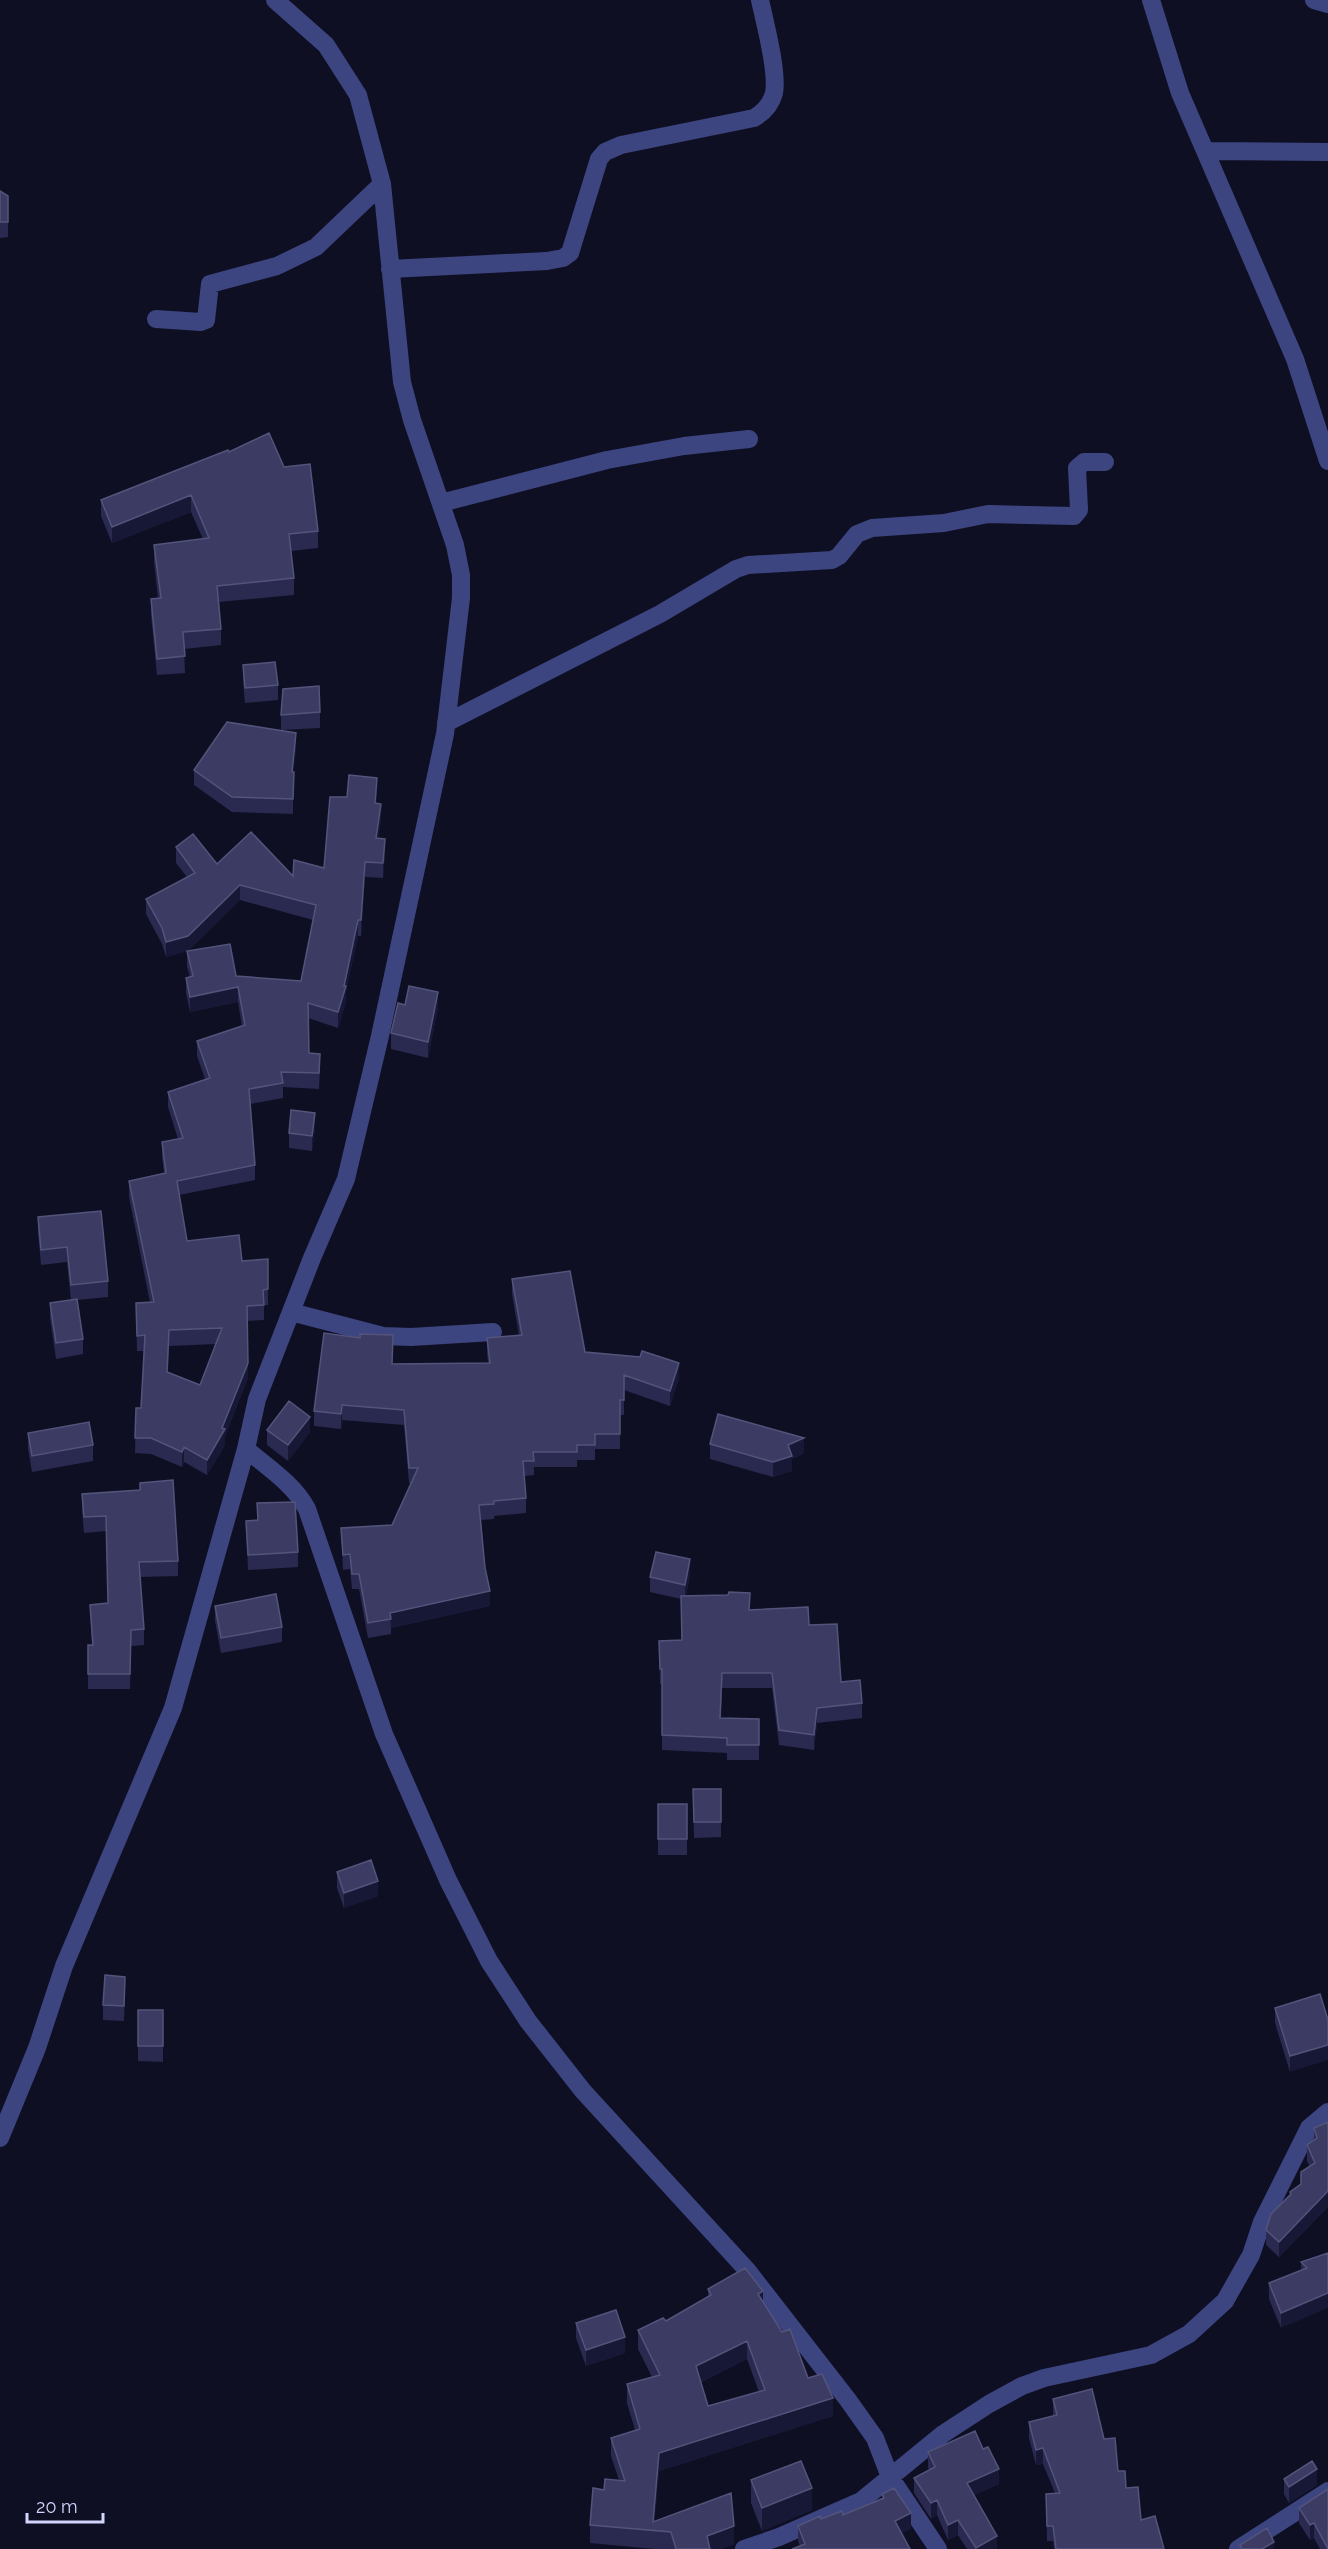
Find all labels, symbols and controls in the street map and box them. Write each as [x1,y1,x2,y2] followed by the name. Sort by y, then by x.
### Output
[27,2486,104,2524] scale bar
[36,2496,78,2517] text: 20 m

